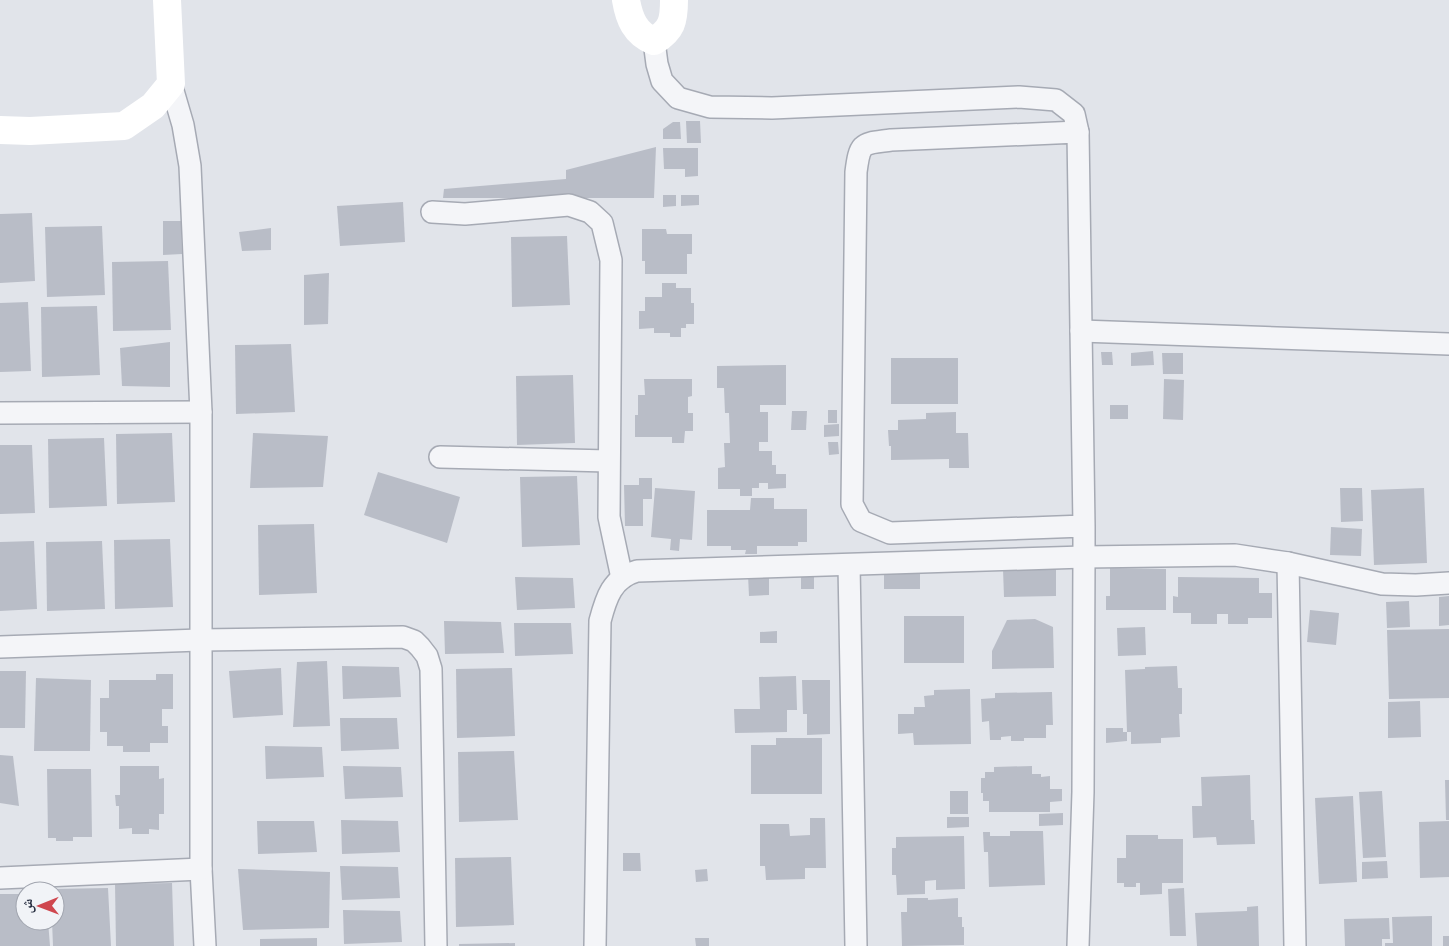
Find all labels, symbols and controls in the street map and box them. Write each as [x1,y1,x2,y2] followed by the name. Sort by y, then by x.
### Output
[15,881,65,931] north arrow
[16,898,37,914] text: ش

